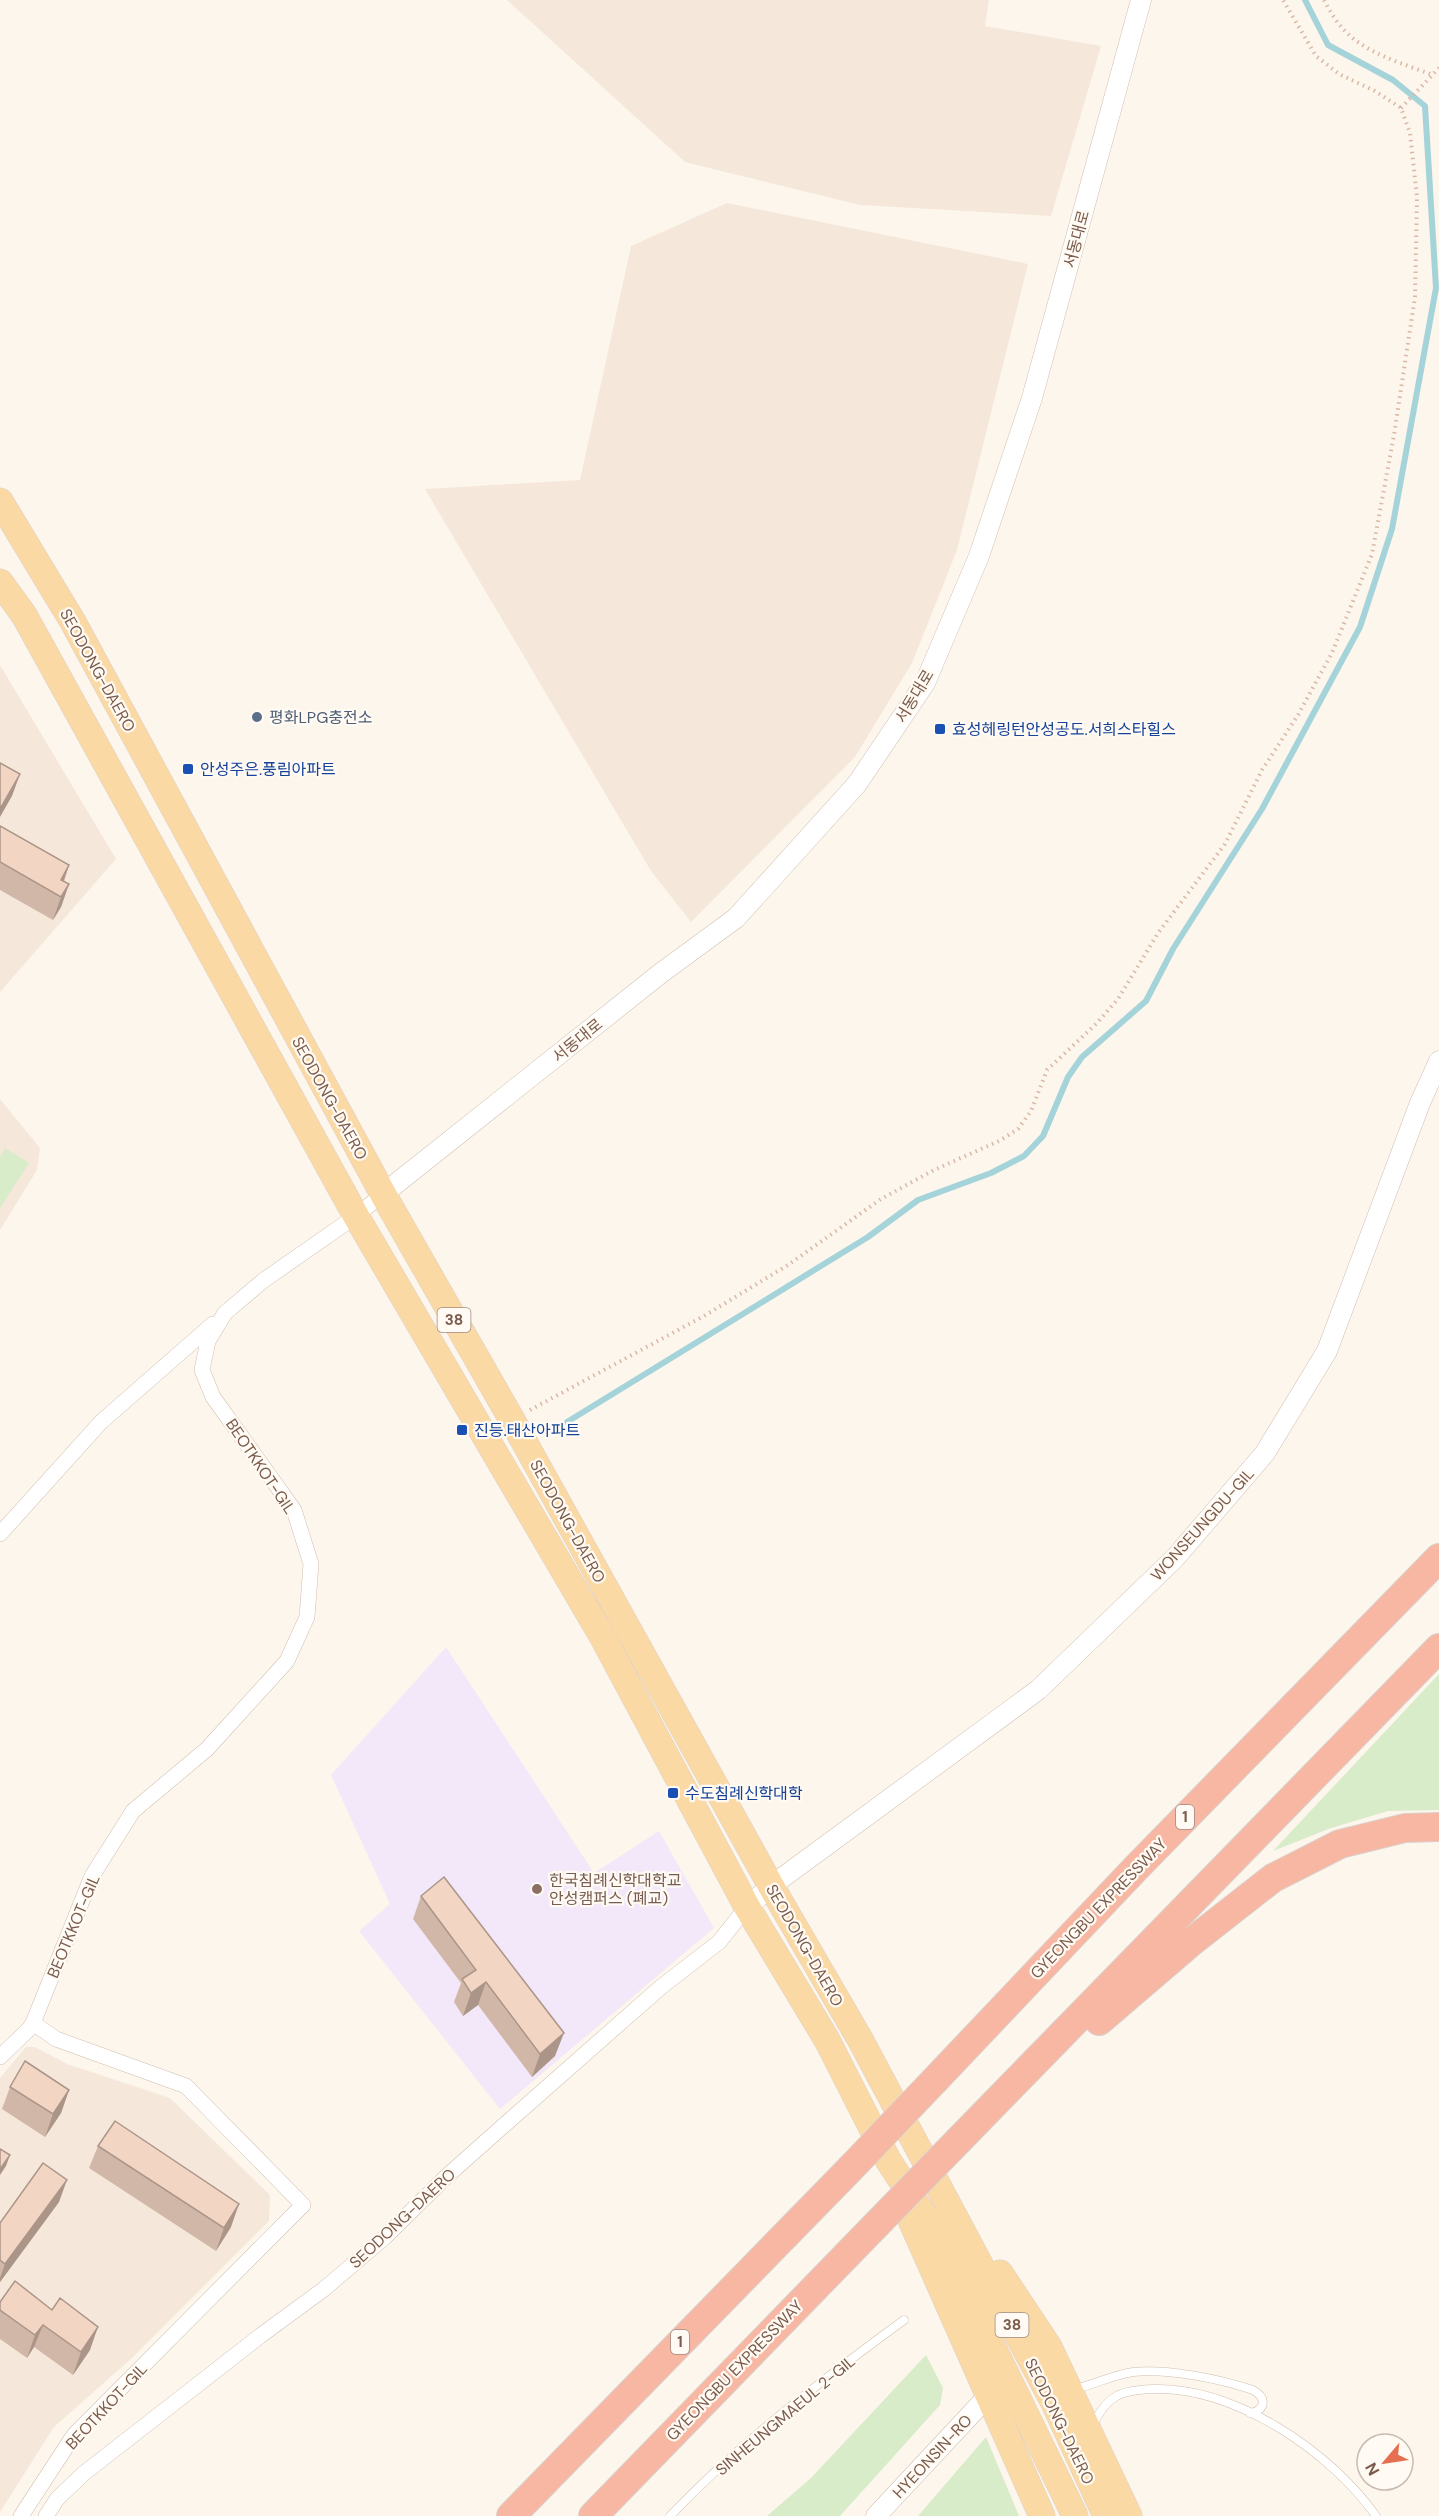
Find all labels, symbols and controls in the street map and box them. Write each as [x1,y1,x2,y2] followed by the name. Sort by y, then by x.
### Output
[1059,208,1094,270] street label: 서동대로
[55,605,140,736] street label: SEODONG-DAERO
[890,665,939,727] street label: 서동대로
[269,707,372,728] place label: 평화LPG충전소
[250,710,264,724] marker: 평화LPG충전소
[952,719,1176,740] place label: 효성헤링턴안성공도.서희스타힐스
[933,722,947,736] marker: 효성헤링턴안성공도.서희스타힐스
[200,759,336,780] place label: 안성주은.풍림아파트
[181,762,195,776] marker: 안성주은.풍림아파트
[548,1014,607,1067] street label: 서동대로
[287,1033,372,1164] street label: SEODONG-DAERO
[438,1308,470,1332] road number: 38
[221,1415,300,1518] street label: BEOTKKOT-GIL
[474,1420,580,1441] place label: 진등.태산아파트
[455,1423,469,1437] marker: 진등.태산아파트
[525,1456,610,1587] street label: SEODONG-DAERO
[1146,1463,1259,1585] street label: WONSEUNGDU-GIL
[685,1783,803,1804] place label: 수도침례신학대학
[666,1786,680,1800] marker: 수도침례신학대학
[1176,1805,1194,1829] road number: 1
[1026,1834,1171,1983] street label: GYEONGBU EXPRESSWAY
[549,1870,681,1909] place label: 한국침례신학대학교 안성캠퍼스 (폐교)
[42,1871,105,1981] street label: BEOTKKOT-GIL
[761,1880,848,2010] street label: SEODONG-DAERO
[530,1882,544,1896] marker: 한국침례신학대학교 안성캠퍼스 (폐교)
[345,2164,460,2273] street label: SEODONG-DAERO
[662,2296,807,2445] street label: GYEONGBU EXPRESSWAY
[996,2313,1028,2337] road number: 38
[671,2330,689,2354] road number: 1
[711,2351,860,2480] street label: SINHEUNGMAEUL 2-GIL
[1020,2355,1099,2488] street label: SEODONG-DAERO
[61,2359,152,2454] street label: BEOTKKOT-GIL
[888,2410,977,2503] street label: HYEONSIN-RO
[1355,2432,1415,2492] north arrow
[1360,2459,1384,2479] text: N

